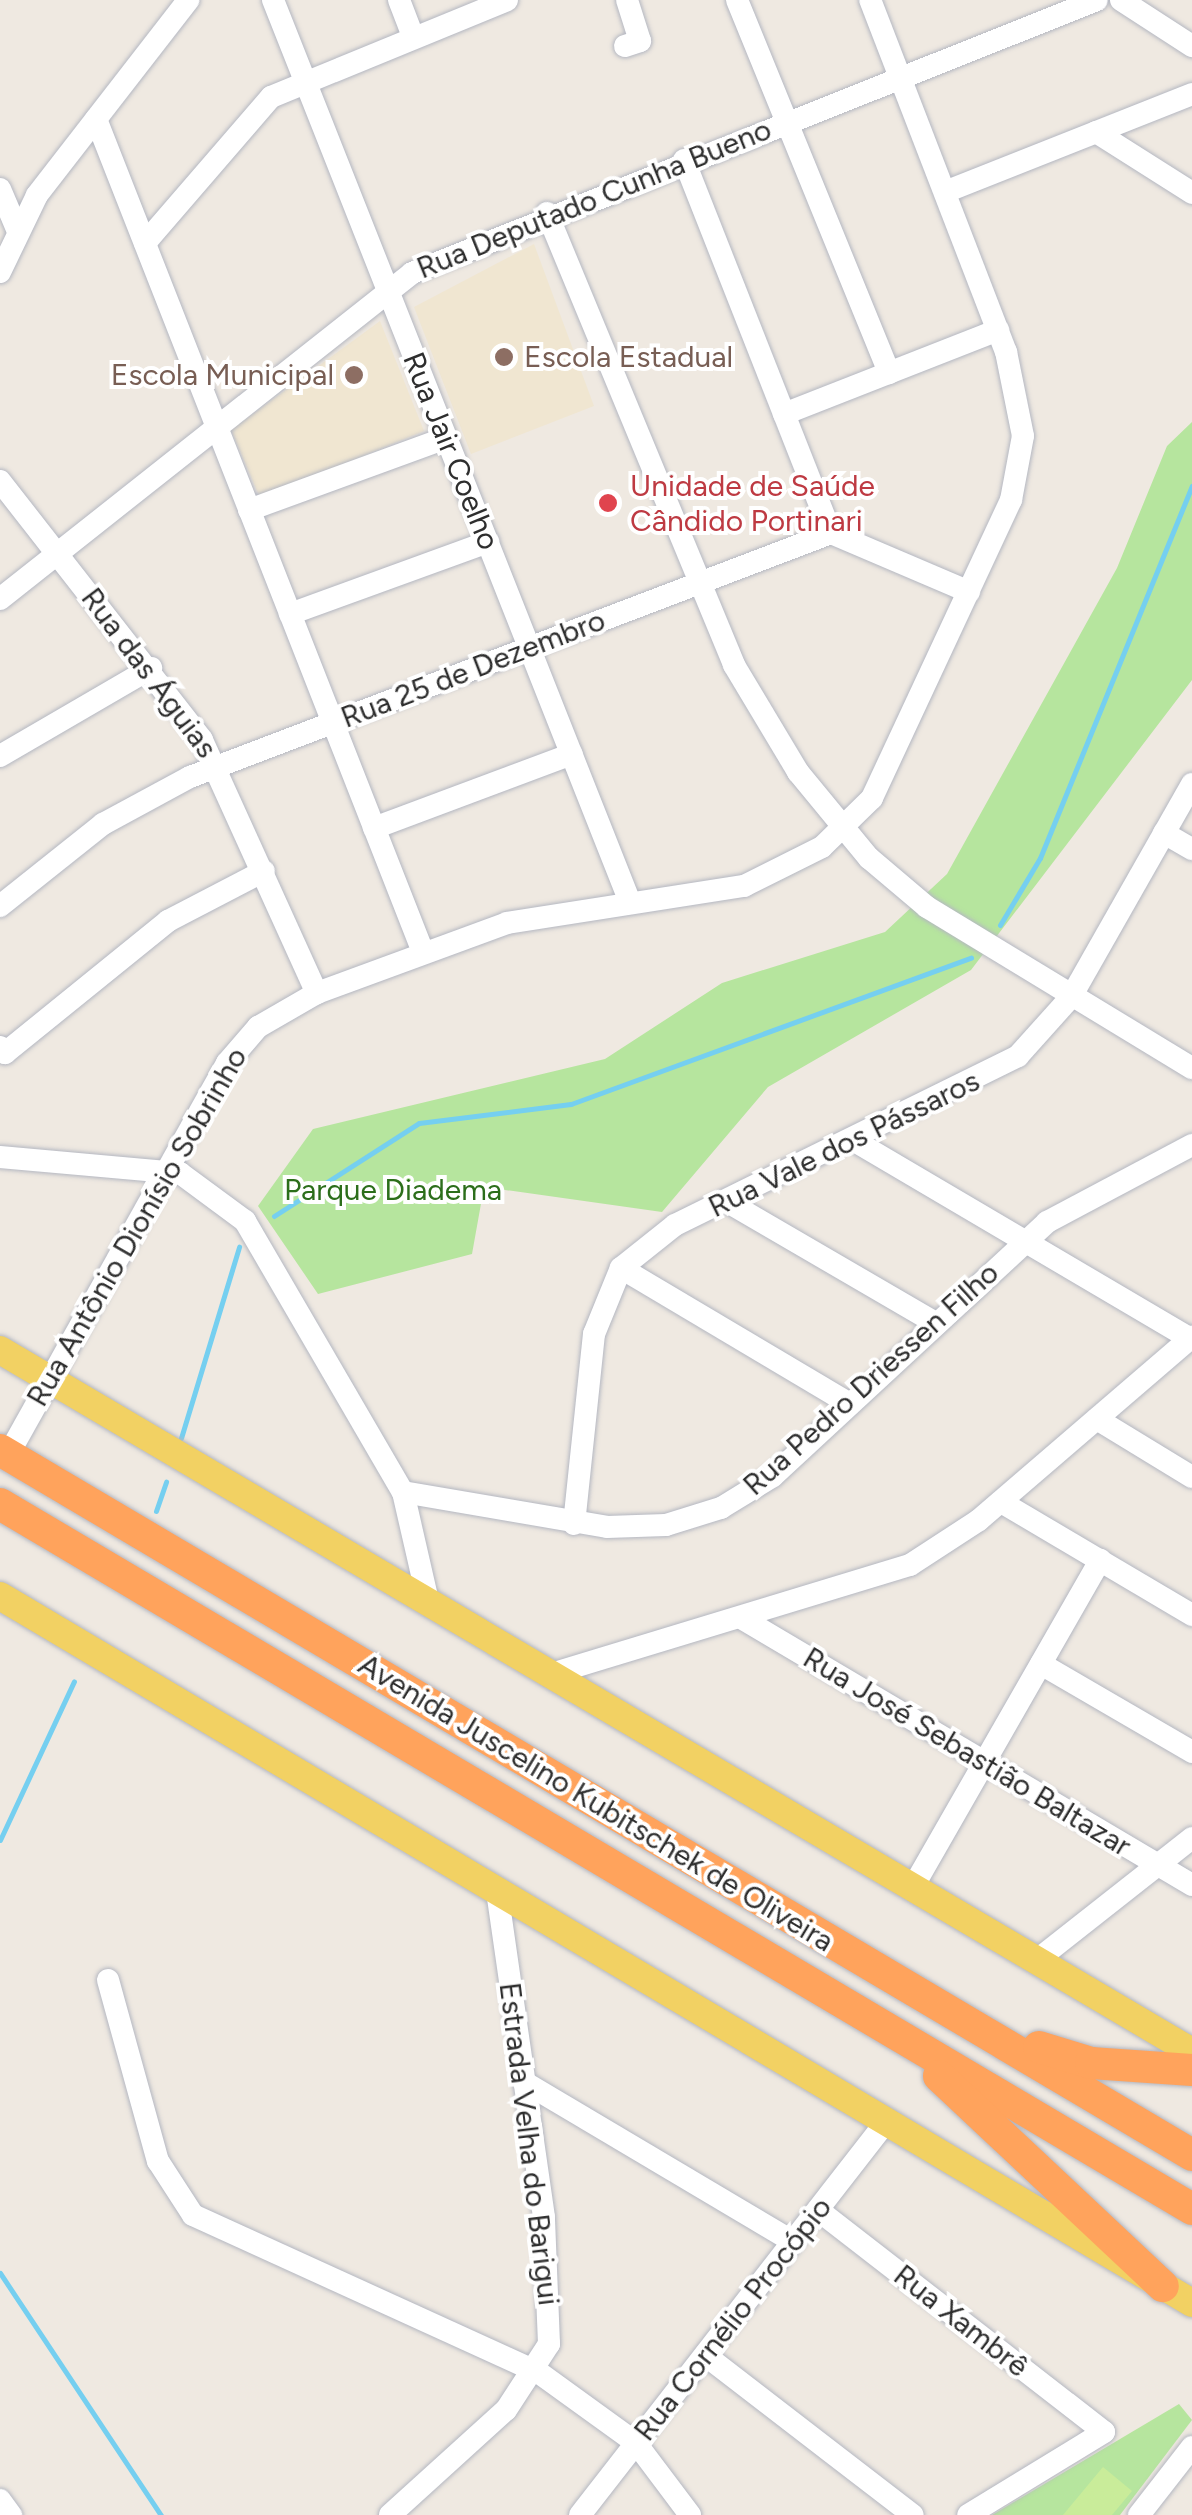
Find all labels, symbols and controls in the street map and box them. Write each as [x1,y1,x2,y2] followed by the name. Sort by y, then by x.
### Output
[412,111,776,287] street label: Rua Deputado Cunha Bueno
[524,339,733,375] place label: Escola Estadual
[493,346,515,368] marker: Escola Estadual
[395,347,507,555] street label: Rua Jair Coelho
[111,357,334,393] place label: Escola Municipal
[343,364,365,386] marker: Escola Municipal
[630,468,875,538] place label: Unidade de Saúde Cândido Portinari
[595,490,621,516] marker: Unidade de Saúde Cândido Portinari
[73,581,225,765] street label: Rua das Águias
[336,602,610,736] street label: Rua 25 de Dezembro
[19,1041,255,1413] street label: Rua Antônio Dionísio Sobrinho
[703,1063,985,1225] street label: Rua Vale dos Pássaros
[284,1172,502,1208] park label: Parque Diadema
[736,1255,1006,1503] street label: Rua Pedro Driessen Filho
[797,1640,1137,1864] street label: Rua José Sebastião Baltazar
[352,1646,840,1960] street label: Avenida Juscelino Kubitschek de Oliveira
[491,1980,567,2308] street label: Estrada Velha do Barigui
[627,2190,839,2448] street label: Rua Cornélio Procópio
[887,2257,1035,2385] street label: Rua Xambrê

